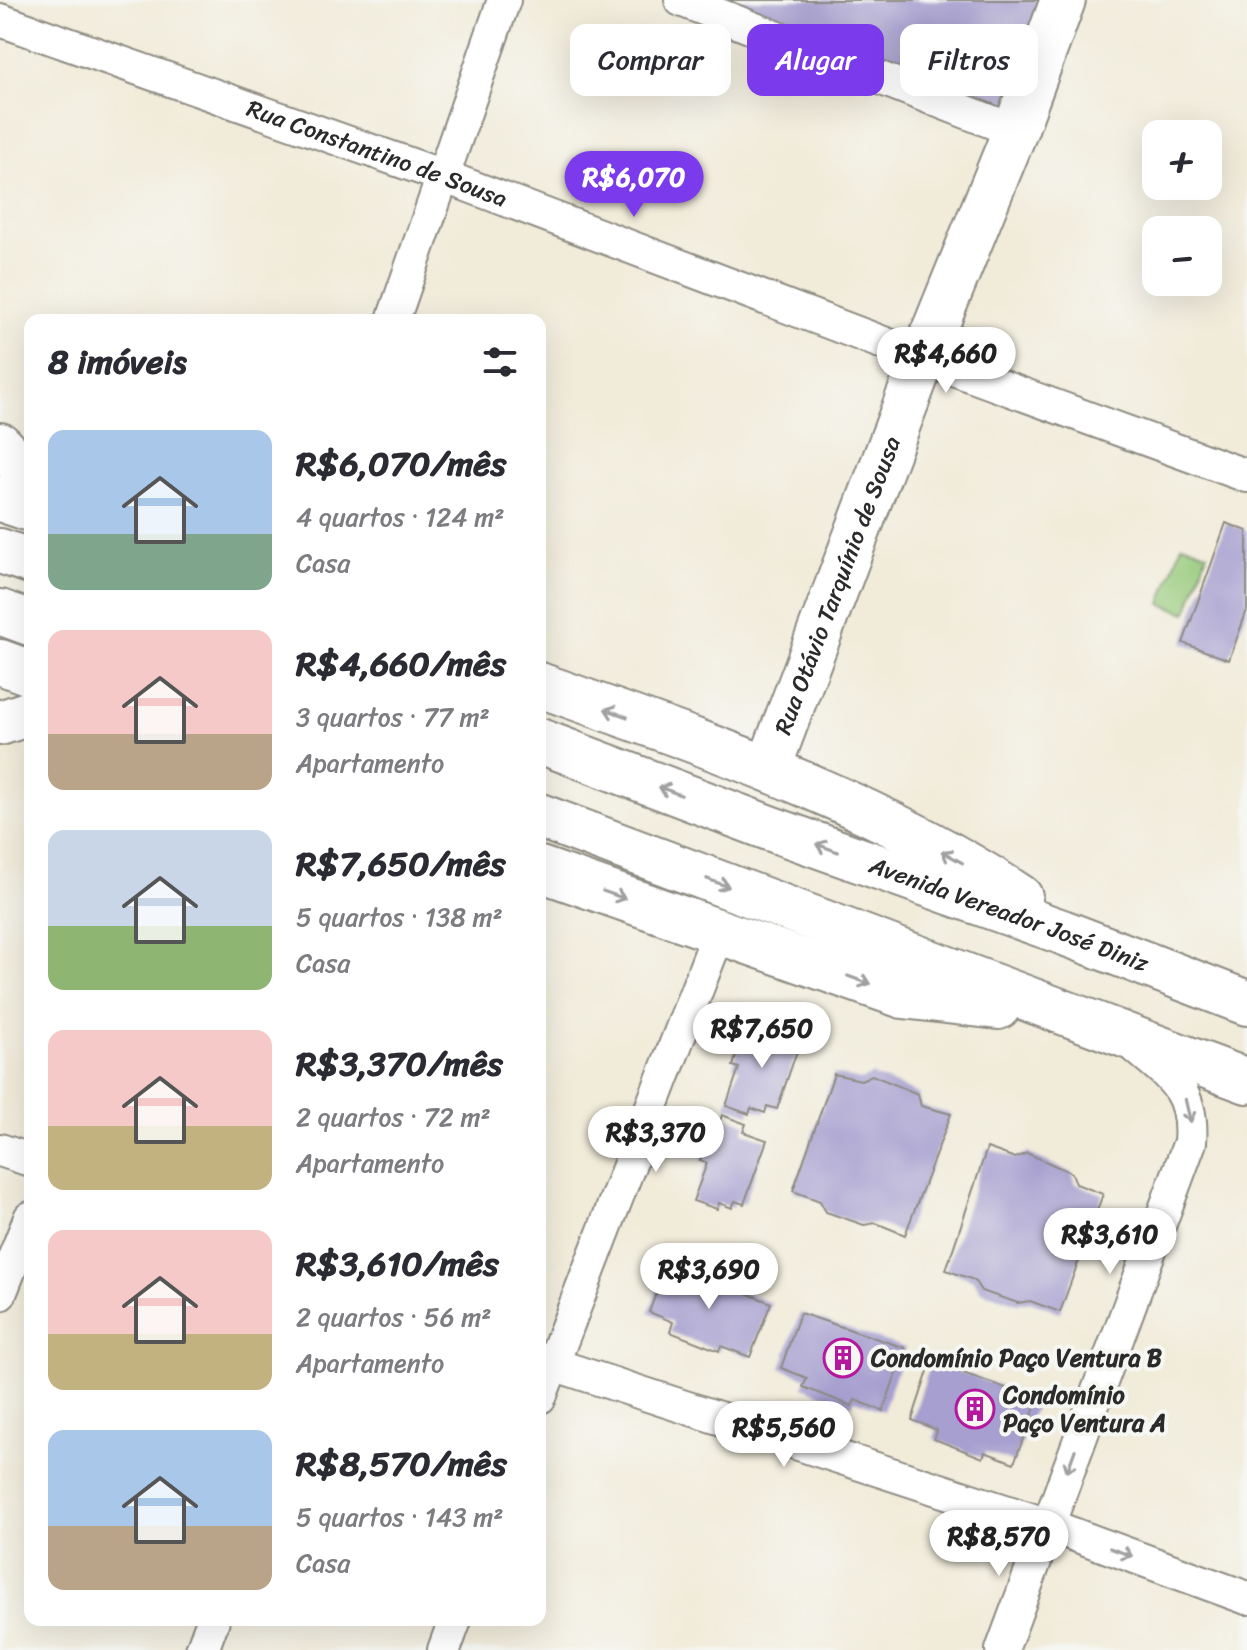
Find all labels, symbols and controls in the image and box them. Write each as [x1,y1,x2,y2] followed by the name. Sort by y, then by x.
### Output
[570,24,731,96] chip: Comprar
[747,24,884,96] chip: Alugar
[900,24,1038,96] chip: Filtros
[241,88,513,220] street label: Rua Constantino de Sousa
[1142,120,1222,296] map controls
[1142,120,1222,200] button: +
[560,151,708,219] pin: R$6,070
[583,154,685,200] text: R$6,070
[1142,216,1222,296] button: −
[872,327,1020,395] pin: R$4,660
[895,330,997,376] text: R$4,660
[48,332,187,392] text: 8 imóveis
[478,340,522,384] icon: filters
[762,430,913,741] street label: Rua Otávio Tarquínio de Sousa
[296,434,506,494] text: R$6,070/mês
[112,462,208,558] icon: home
[296,494,504,540] text: 4 quartos · 124 m²
[296,540,350,586] text: Casa
[296,634,506,694] text: R$4,660/mês
[112,662,208,758] icon: home
[296,694,490,740] text: 3 quartos · 77 m²
[604,704,629,719] one-way arrow
[296,740,444,786] text: Apartamento
[658,783,683,797] one-way arrow
[296,834,506,894] text: R$7,650/mês
[815,840,840,855] one-way arrow
[862,844,1155,985] street label: Avenida Vereador José Diniz
[940,849,964,864] one-way arrow
[112,862,208,958] icon: home
[705,877,730,891] one-way arrow
[601,889,625,903] one-way arrow
[296,894,503,940] text: 5 quartos · 138 m²
[296,940,350,986] text: Casa
[847,974,871,988] one-way arrow
[688,1002,836,1070] pin: R$7,650
[711,1005,813,1051] text: R$7,650
[296,1034,503,1094] text: R$3,370/mês
[112,1062,208,1158] icon: home
[296,1094,491,1140] text: 2 quartos · 72 m²
[1181,1098,1196,1124] one-way arrow
[582,1106,730,1174] pin: R$3,370
[606,1109,706,1155] text: R$3,370
[296,1140,444,1186] text: Apartamento
[1036,1208,1184,1276] pin: R$3,610
[1062,1211,1158,1257] text: R$3,610
[296,1234,499,1294] text: R$3,610/mês
[635,1243,783,1311] pin: R$3,690
[658,1246,760,1292] text: R$3,690
[112,1262,208,1358] icon: home
[296,1294,491,1340] text: 2 quartos · 56 m²
[822,1337,864,1379] building icon: Condomínio Paço Ventura B
[870,1337,1162,1379] place label: Condomínio Paço Ventura B
[296,1340,444,1386] text: Apartamento
[1002,1374,1166,1444] place label: Condomínio Paço Ventura A
[954,1388,996,1430] building icon: Condomínio Paço Ventura A
[710,1401,858,1469] pin: R$5,560
[732,1404,836,1450] text: R$5,560
[296,1434,507,1494] text: R$8,570/mês
[1063,1448,1077,1473] one-way arrow
[112,1462,208,1558] icon: home
[296,1494,503,1540] text: 5 quartos · 143 m²
[925,1510,1073,1578] pin: R$8,570
[947,1513,1051,1559] text: R$8,570
[296,1540,350,1586] text: Casa
[1108,1546,1133,1560] one-way arrow

